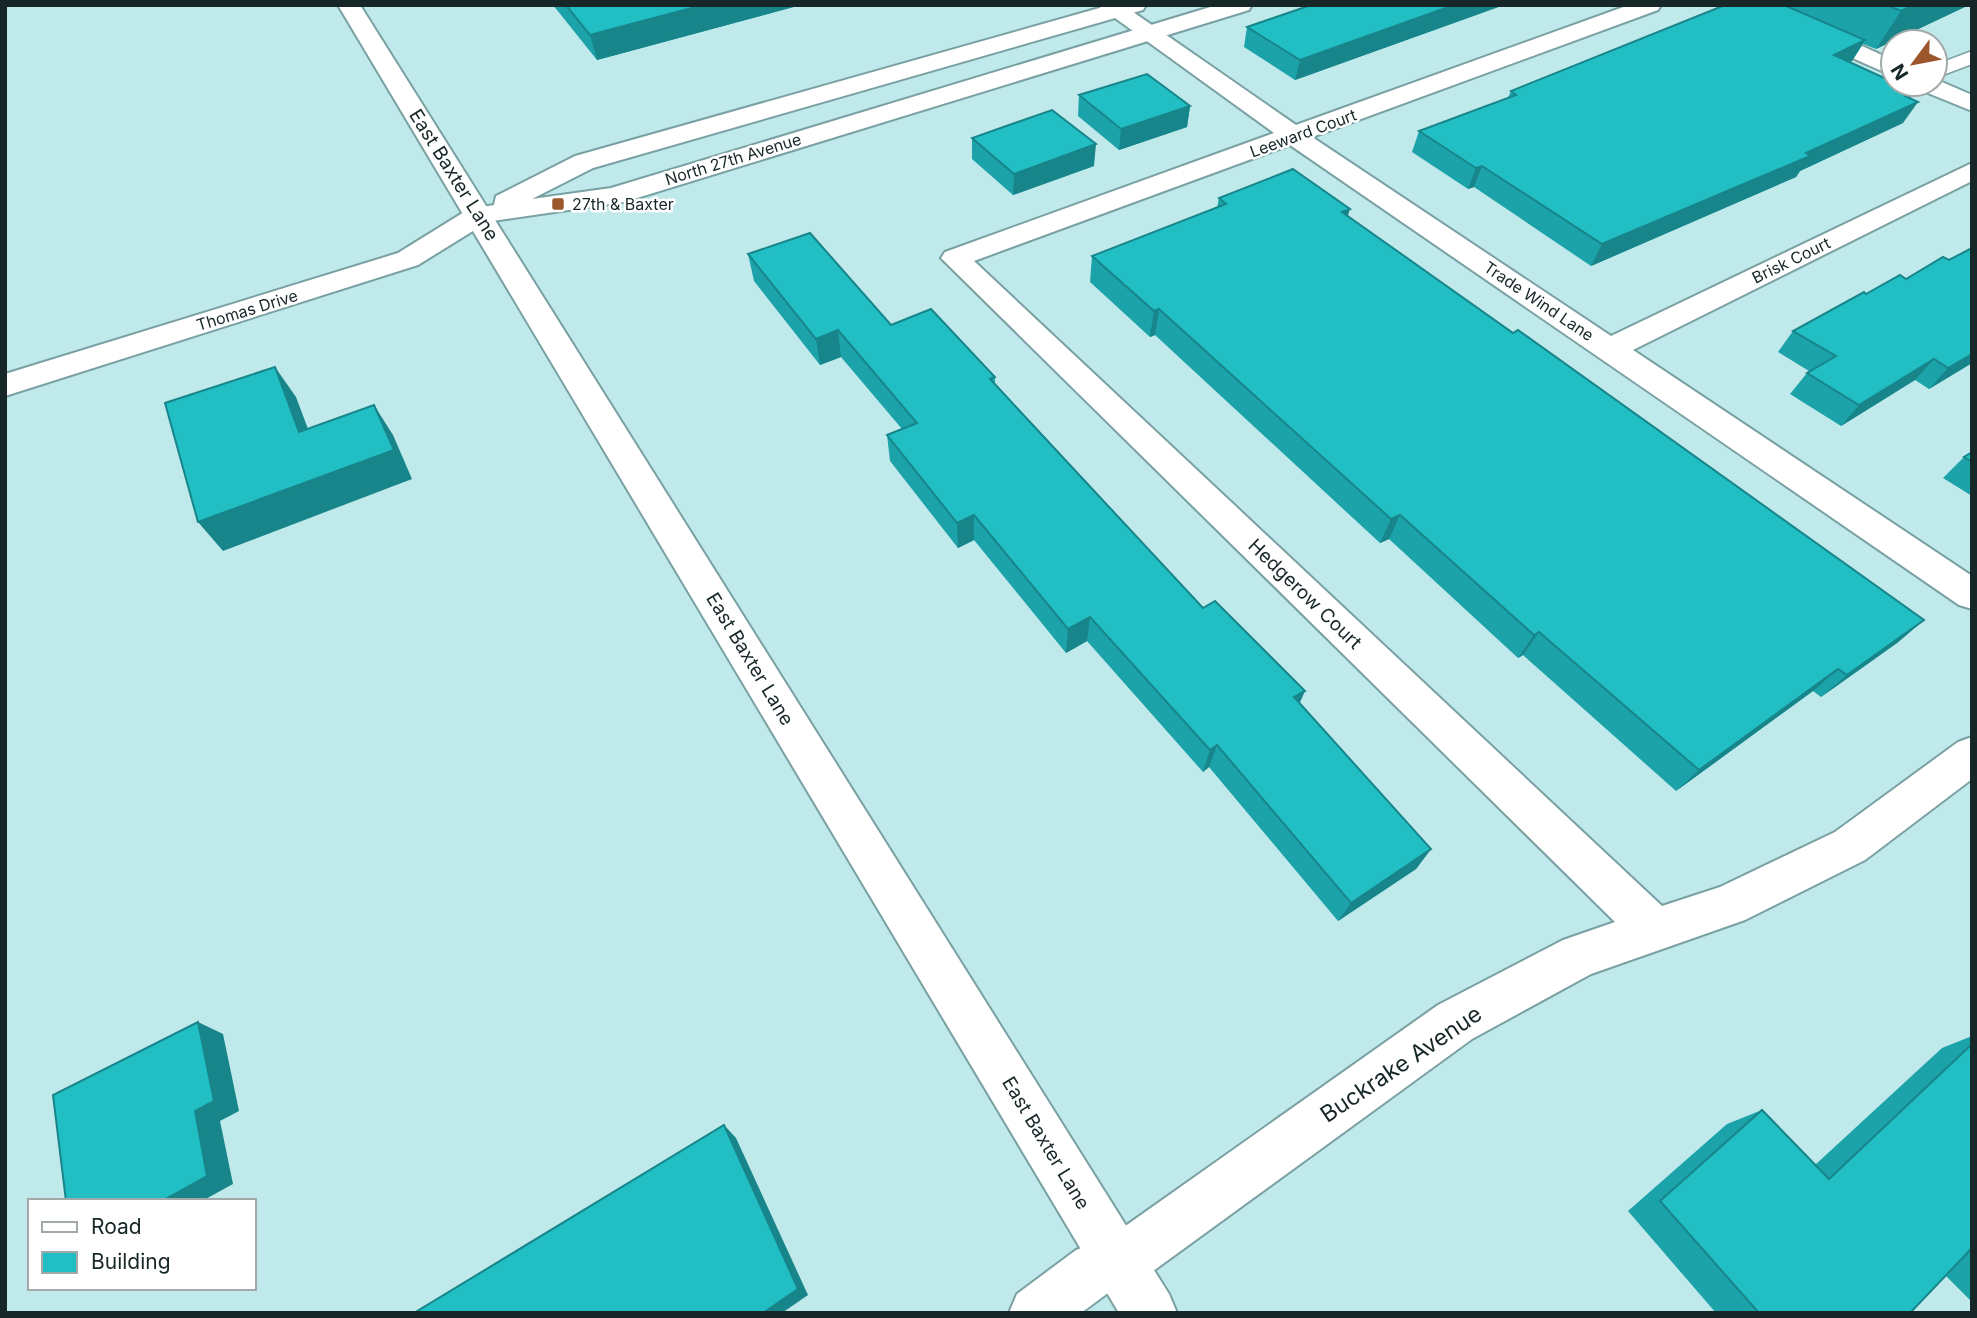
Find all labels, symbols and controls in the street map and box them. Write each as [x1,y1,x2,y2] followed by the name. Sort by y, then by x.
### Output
[1879,28,1949,98] north arrow
[1886,60,1914,84] text: N
[1247,104,1359,162] street label: Leeward Court
[404,105,504,245] street label: East Baxter Lane
[662,129,804,189] street label: North 27th Avenue
[572,194,674,214] place label: 27th & Baxter
[550,196,566,212] marker: 27th & Baxter
[1749,232,1833,288] street label: Brisk Court
[1480,257,1598,345] street label: Trade Wind Lane
[194,285,300,335] street label: Thomas Drive
[1244,534,1366,654] street label: Hedgerow Court
[701,588,799,730] street label: East Baxter Lane
[1315,1000,1487,1128] street label: Buckrake Avenue
[997,1072,1095,1214] street label: East Baxter Lane
[28,1199,256,1290] legend
[91,1214,142,1239] text: Road
[91,1249,171,1274] text: Building

